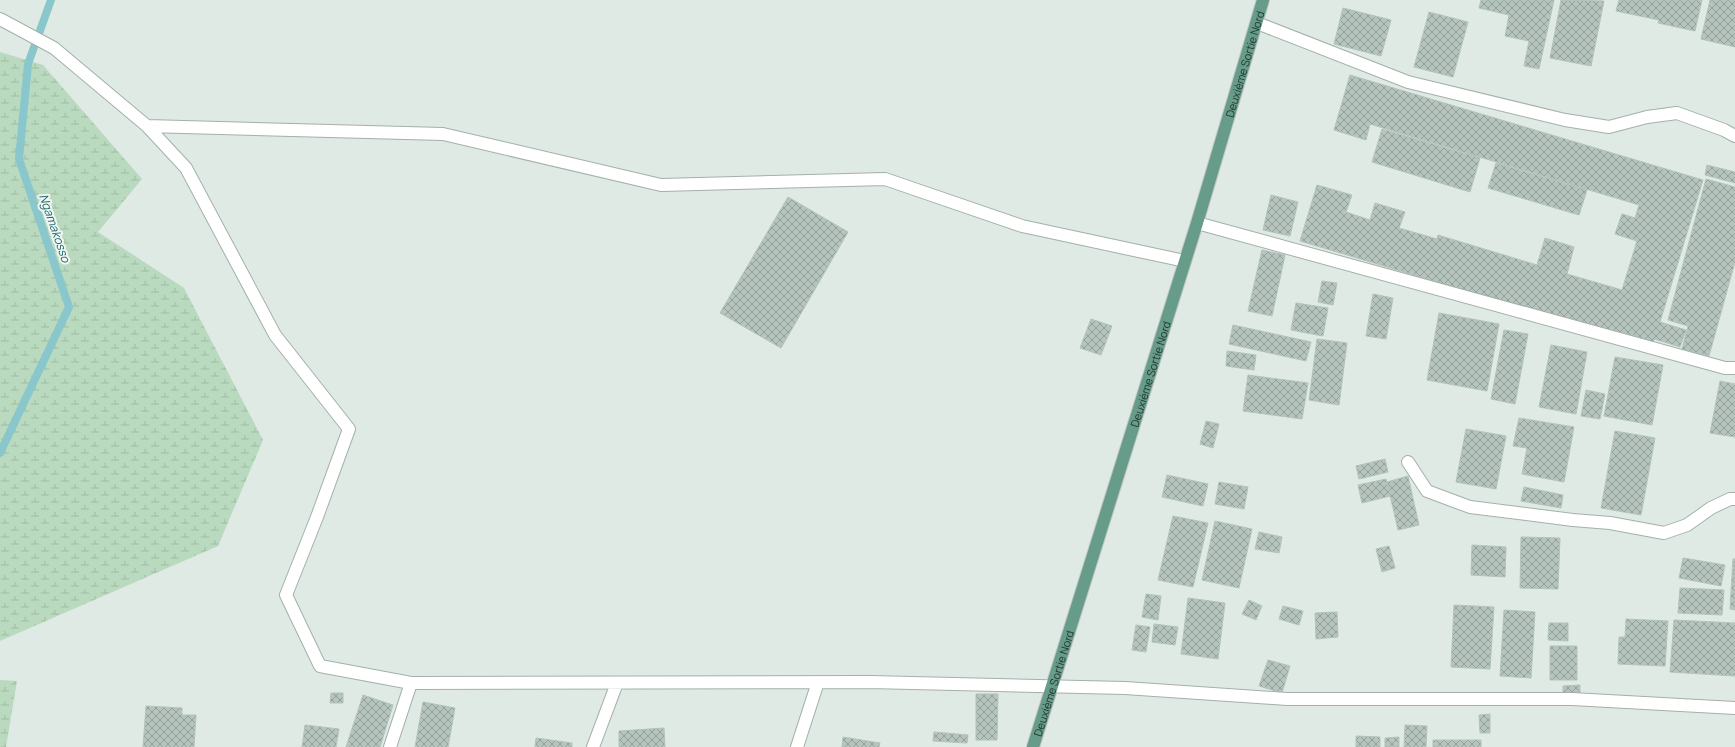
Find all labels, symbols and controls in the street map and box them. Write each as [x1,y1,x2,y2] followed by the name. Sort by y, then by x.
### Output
[1221,9,1267,119] street label: Deuxième Sortie Nord
[35,191,75,265] water label: Ngamakosso
[1126,319,1173,429] street label: Deuxième Sortie Nord
[1029,628,1077,738] street label: Deuxième Sortie Nord

